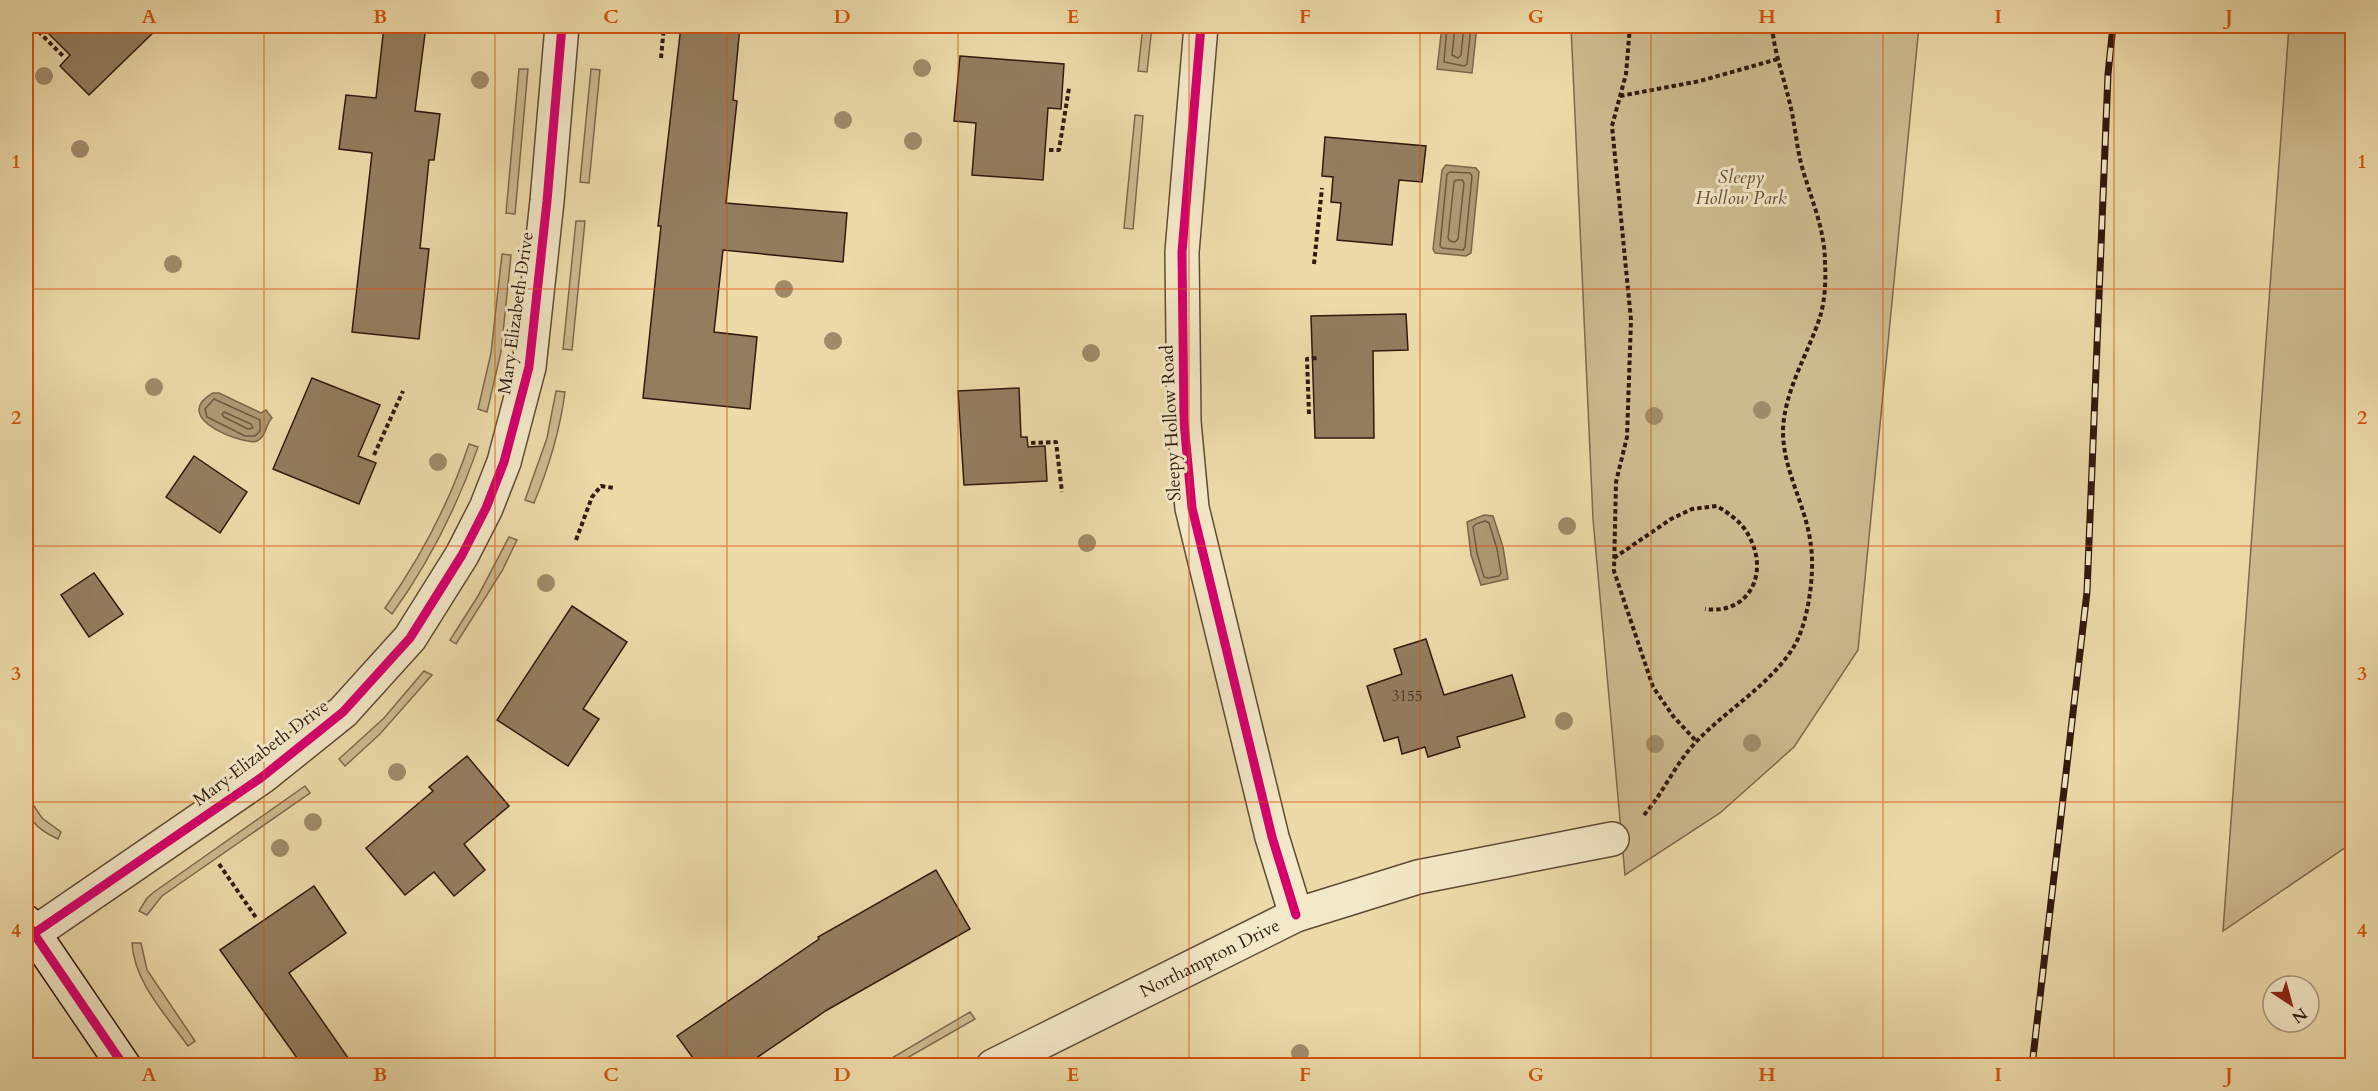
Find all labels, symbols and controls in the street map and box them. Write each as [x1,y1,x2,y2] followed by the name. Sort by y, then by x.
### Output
[141,3,157,30] text: A
[373,3,387,30] text: B
[603,3,619,30] text: C
[833,3,851,30] text: D
[1067,3,1079,30] text: E
[1299,3,1311,30] text: F
[1528,3,1544,30] text: G
[1758,3,1776,30] text: H
[1994,3,2002,30] text: I
[2222,3,2233,30] text: J
[11,148,21,175] text: 1
[2357,148,2367,175] text: 1
[1695,165,1787,211] park label: Sleepy Hollow Park
[492,230,540,396] street label: Mary Elizabeth Drive
[1154,344,1188,502] street label: Sleepy Hollow Road
[11,404,21,431] text: 2
[2357,404,2367,431] text: 2
[11,660,21,687] text: 3
[2357,660,2367,687] text: 3
[1392,686,1422,706] house number: 3155
[188,694,334,812] street label: Mary Elizabeth Drive
[1135,913,1284,1004] street label: Northampton Drive
[11,917,21,944] text: 4
[2357,917,2367,944] text: 4
[2261,974,2321,1034] north arrow
[2287,1002,2311,1028] text: N
[141,1061,157,1088] text: A
[373,1061,387,1088] text: B
[603,1061,619,1088] text: C
[833,1061,851,1088] text: D
[1067,1061,1079,1088] text: E
[1299,1061,1311,1088] text: F
[1528,1061,1544,1088] text: G
[1758,1061,1776,1088] text: H
[1994,1061,2002,1088] text: I
[2222,1061,2233,1088] text: J

